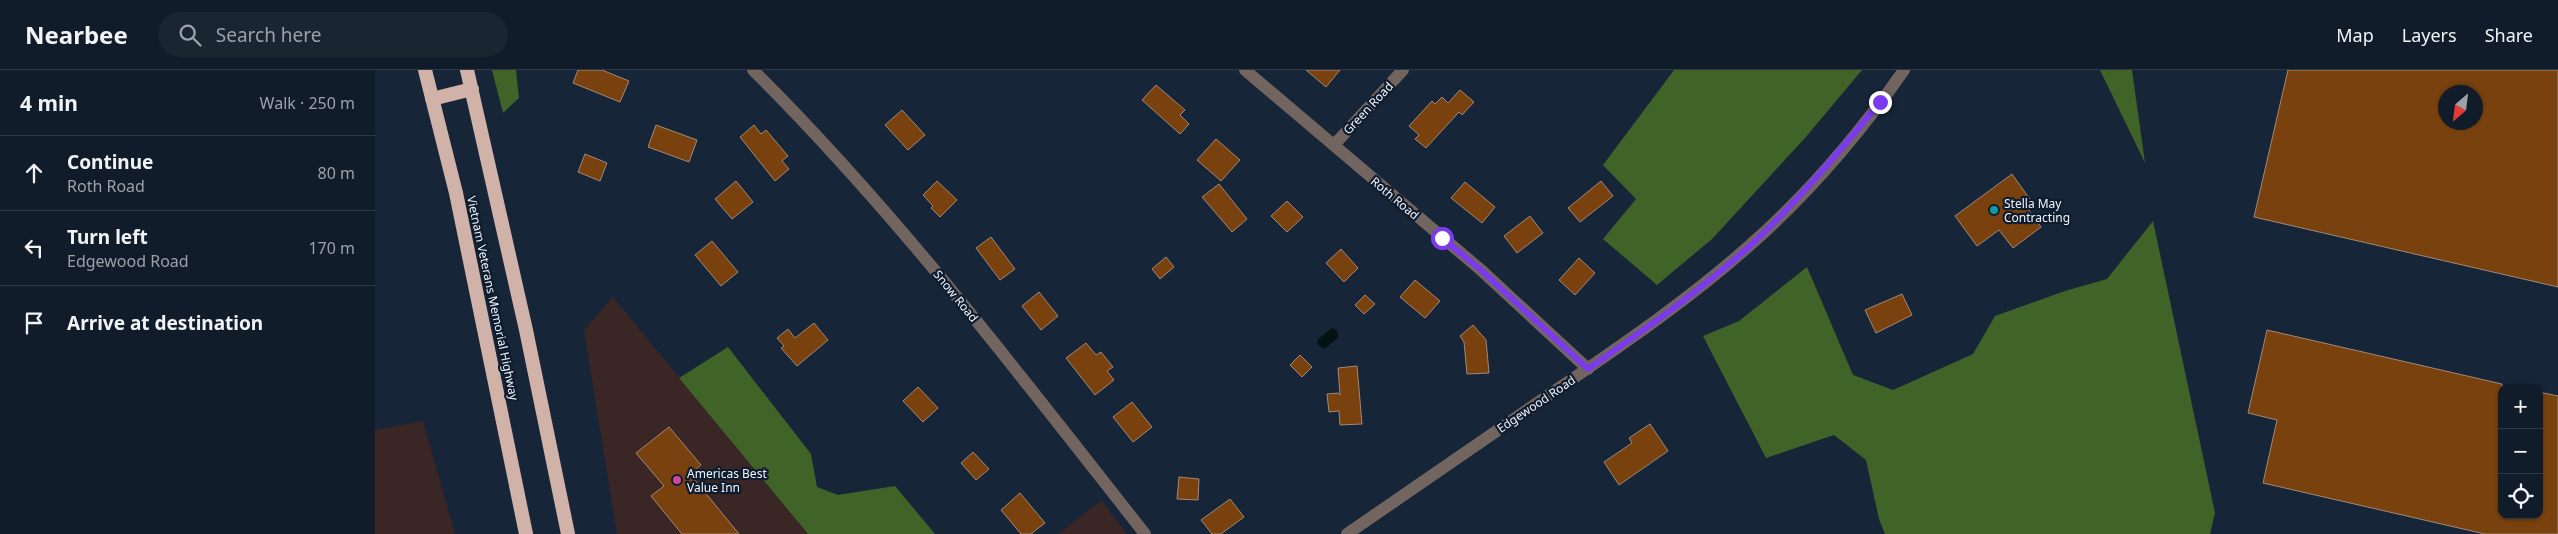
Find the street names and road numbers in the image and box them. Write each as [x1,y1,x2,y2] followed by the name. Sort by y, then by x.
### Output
[1339,78,1397,138] street label: Green Road
[1367,173,1423,223] street label: Roth Road
[463,194,523,403] street label: Vietnam Veterans Memorial Highway
[930,266,982,326] street label: Snow Road
[1493,371,1579,437] street label: Edgewood Road

